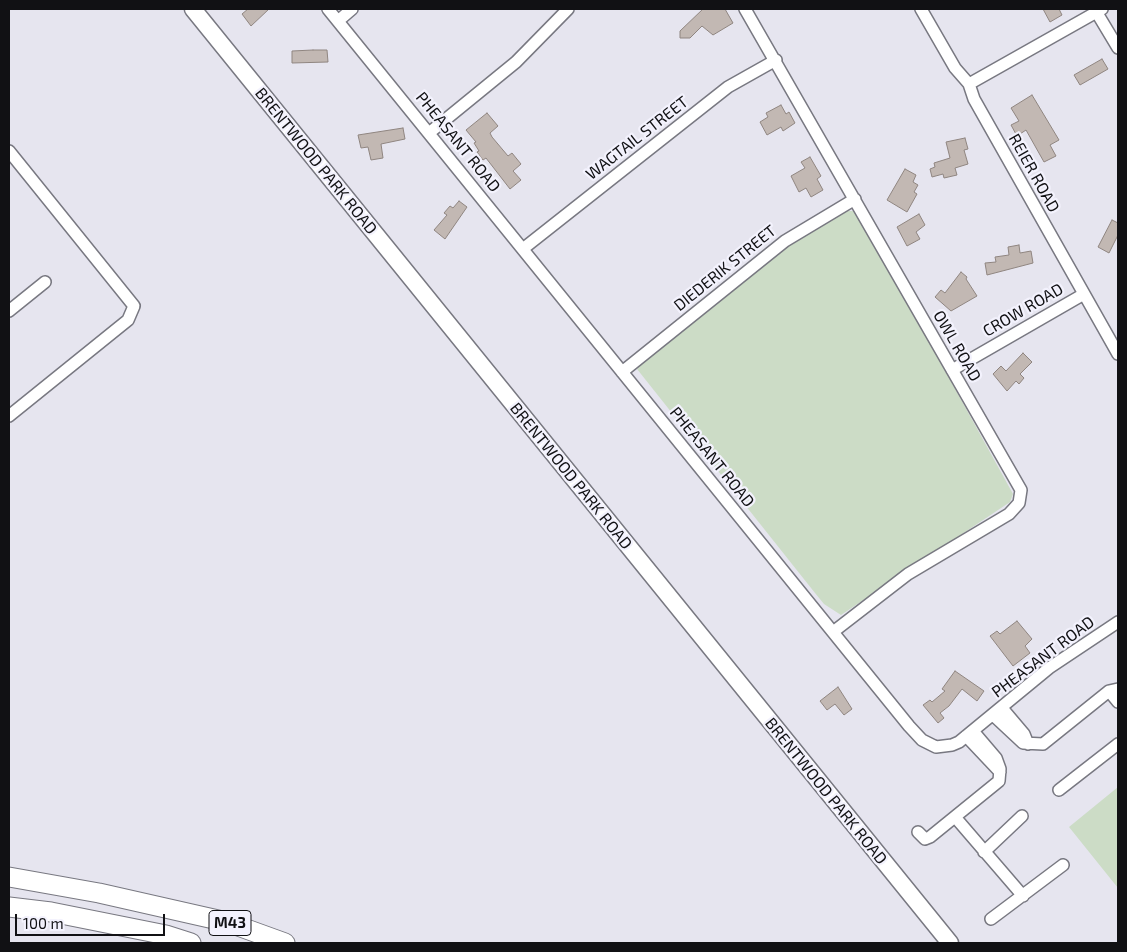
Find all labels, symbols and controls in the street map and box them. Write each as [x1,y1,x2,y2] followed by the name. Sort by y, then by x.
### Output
[251,84,381,238] street label: BRENTWOOD PARK ROAD
[412,88,504,196] street label: PHEASANT ROAD
[582,92,692,184] street label: WAGTAIL STREET
[1005,130,1063,216] street label: REIER ROAD
[670,221,780,315] street label: DIEDERIK STREET
[979,279,1067,341] street label: CROW ROAD
[929,307,985,385] street label: OWL ROAD
[506,399,636,553] street label: BRENTWOOD PARK ROAD
[666,403,758,511] street label: PHEASANT ROAD
[988,612,1098,702] street label: PHEASANT ROAD
[761,714,891,868] street label: BRENTWOOD PARK ROAD
[18,904,168,936] scale bar
[209,910,251,936] road number: M43
[23,914,64,932] text: 100 m

